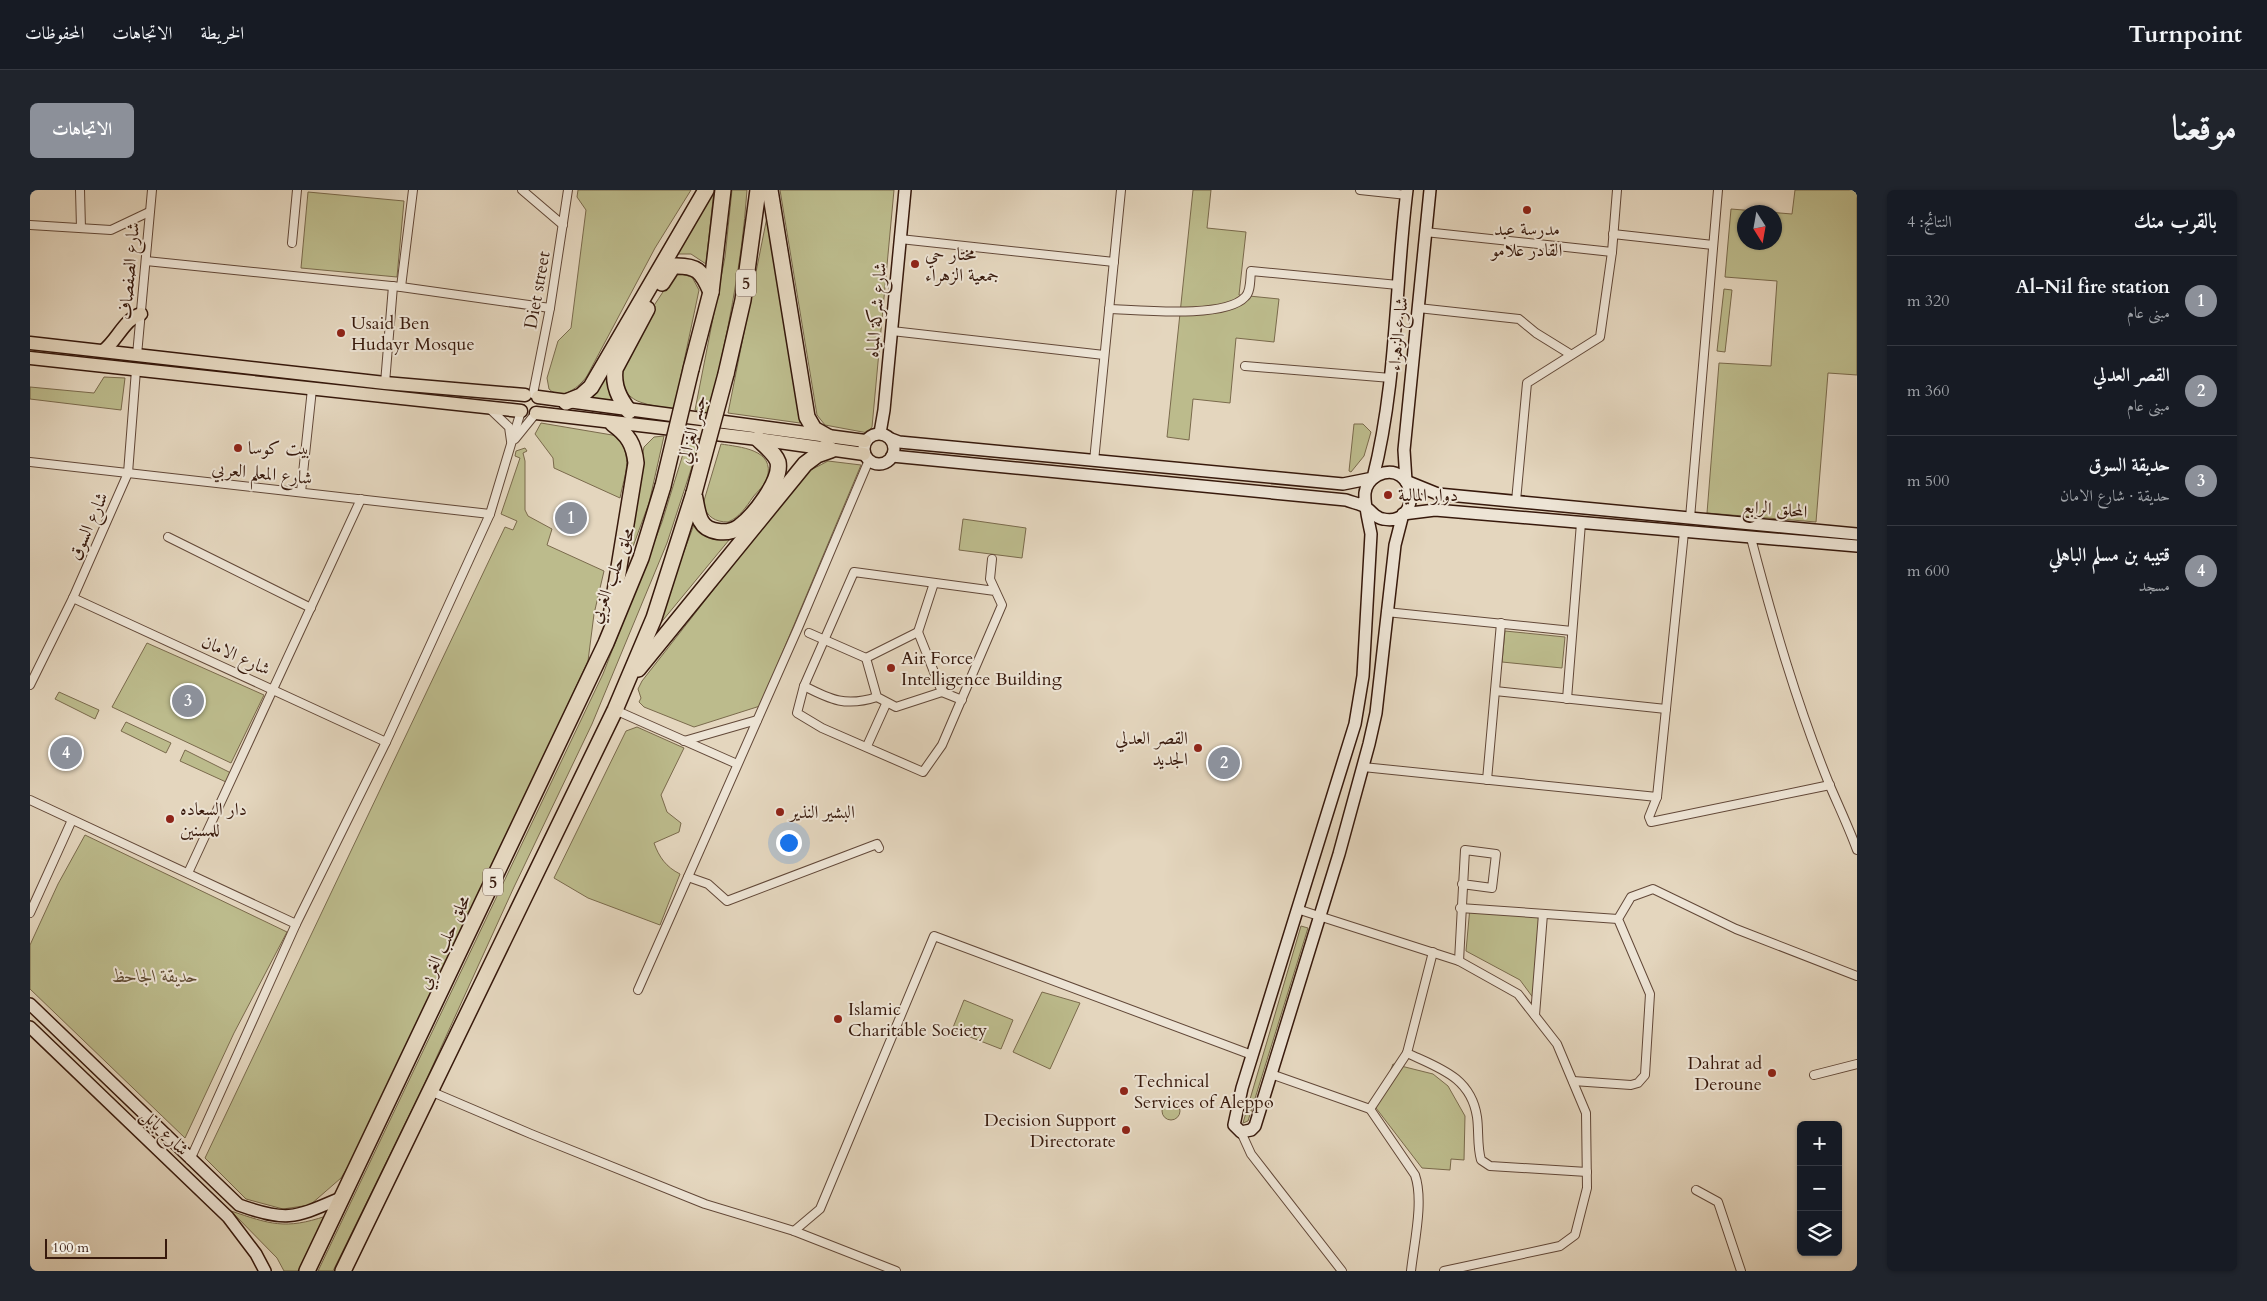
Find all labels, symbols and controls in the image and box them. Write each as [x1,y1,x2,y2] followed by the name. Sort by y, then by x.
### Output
[2128,18,2242,51] text: Turnpoint
[25,21,84,46] text: المحفوظات
[112,21,172,46] text: الاتجاهات
[200,21,244,46] text: الخريطة
[30,103,134,158] button: الاتجاهات
[2172,104,2237,152] text: موقعنا
[1521,204,1533,216] marker: مدرسة عبد القادر علامو
[1737,205,1782,250] north arrow
[2134,207,2217,236] text: بالقرب منك
[1907,211,1952,233] text: النتائج: 4
[1490,217,1562,263] place label: مدرسة عبد القادر علامو
[113,221,148,321] street label: شارع الصفصاف
[925,242,999,288] place label: مختار حي جمعية الزهراء
[518,249,557,331] street label: Diet street
[909,258,921,270] marker: مختار حي جمعية الزهراء
[860,261,895,359] street label: شارع شركة المياه
[736,270,756,296] road number: 5
[2016,274,2170,300] text: Al-Nil fire station
[1907,290,1949,312] text: 320 m
[2197,290,2205,312] text: 1
[1382,296,1417,372] street label: شارع الزهراء
[2127,302,2170,324] text: مبنى عام
[351,311,475,357] place label: Usaid Ben Hudayr Mosque
[335,327,347,339] marker: Usaid Ben Hudayr Mosque
[2093,362,2170,388] text: القصر العدلي
[1907,380,1949,402] text: 360 m
[2197,380,2205,402] text: 2
[671,392,716,467] street label: جسر الغزالي
[2127,395,2170,417] text: مبنى عام
[248,436,310,461] place label: بيت كوسا
[232,442,244,454] marker: بيت كوسا
[2089,452,2170,478] text: حديقة السوق
[210,456,313,496] street label: شارع المعلم العربي
[1907,470,1949,492] text: 500 m
[2197,470,2205,492] text: 3
[1398,483,1458,508] place label: دوار المالية
[2060,485,2170,507] text: حديقة · شارع الامان
[62,488,116,565] street label: شارع السوق
[1382,489,1394,501] marker: دوار المالية
[1741,494,1809,528] street label: المحلق الرابع
[555,499,587,537] pin: 1
[583,523,644,628] street label: محلق حلب الغربي
[2049,542,2170,568] text: قتيبه بن مسلم الباهلي
[1907,560,1949,582] text: 600 m
[2197,560,2205,582] text: 4
[2139,575,2170,597] text: مسجد
[197,629,274,684] street label: شارع الامان
[901,646,1063,692] place label: Air Force Intelligence Building
[885,662,897,674] marker: Air Force Intelligence Building
[172,682,204,720] pin: 3
[1115,726,1188,772] place label: القصر العدلي الجديد
[50,734,82,772] pin: 4
[1192,742,1204,754] marker: القصر العدلي الجديد
[1208,744,1240,782] pin: 2
[180,797,247,843] place label: دار السعاده للمسنين
[788,800,855,825] place label: البشير النذير
[774,806,786,818] marker: البشير النذير
[164,813,176,825] marker: دار السعاده للمسنين
[776,830,802,856] your location
[483,869,503,896] road number: 5
[412,891,479,994] street label: محلق حلب الغربي
[112,964,198,989] park label: حديقة الجاحظ
[848,997,988,1043] place label: Islamic Charitable Society
[832,1013,844,1025] marker: Islamic Charitable Society
[1687,1051,1762,1097] place label: Dahrat ad Deroune
[1766,1067,1778,1079] marker: Dahrat ad Deroune
[1134,1069,1274,1115] place label: Technical Services of Aleppo
[1118,1085,1130,1097] marker: Technical Services of Aleppo
[133,1103,194,1163] street label: شارع بابل
[984,1108,1116,1154] place label: Decision Support Directorate
[1797,1121,1842,1256] map controls
[1797,1121,1842,1166] button: +
[1120,1124,1132,1136] marker: Decision Support Directorate
[1797,1166,1842,1211] button: −
[1797,1211,1842,1256] button: layers
[45,1236,168,1259] scale bar
[52,1238,89,1257] text: 100 m

